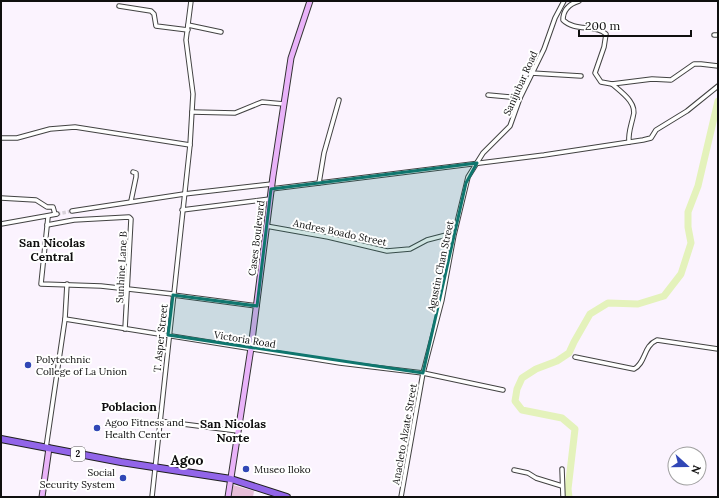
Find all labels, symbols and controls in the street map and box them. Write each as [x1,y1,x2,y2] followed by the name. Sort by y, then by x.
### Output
[579,12,691,38] scale bar
[585,18,621,33] text: 200 m
[500,49,541,118] street label: Sanijubar Road
[245,200,268,277] street label: Cases Boulevard
[291,216,388,249] street label: Andres Boado Street
[424,219,457,314] street label: Agustin Chan Street
[113,231,130,303] street label: Sunhine Lane B
[19,235,85,264] district label: San Nicolas Central
[150,303,171,373] street label: T. Asper Street
[212,328,277,351] street label: Victoria Road
[36,353,127,378] place label: Polytechnic College of La Union
[23,360,33,370] marker: Polytechnic College of La Union
[389,382,420,487] street label: Anacleto Alzate Street
[101,399,157,414] district label: Poblacion
[104,416,184,441] place label: Agoo Fitness and Health Center
[200,416,266,445] district label: San Nicolas Norte
[92,423,102,433] marker: Agoo Fitness and Health Center
[667,446,707,486] north arrow
[71,447,85,461] road number: 2
[171,451,203,469] district label: Agoo
[254,463,311,476] place label: Museo Iloko
[688,463,704,477] text: N
[241,464,251,474] marker: Museo Iloko
[40,466,115,491] place label: Social Security System
[118,473,128,483] marker: Social Security System

